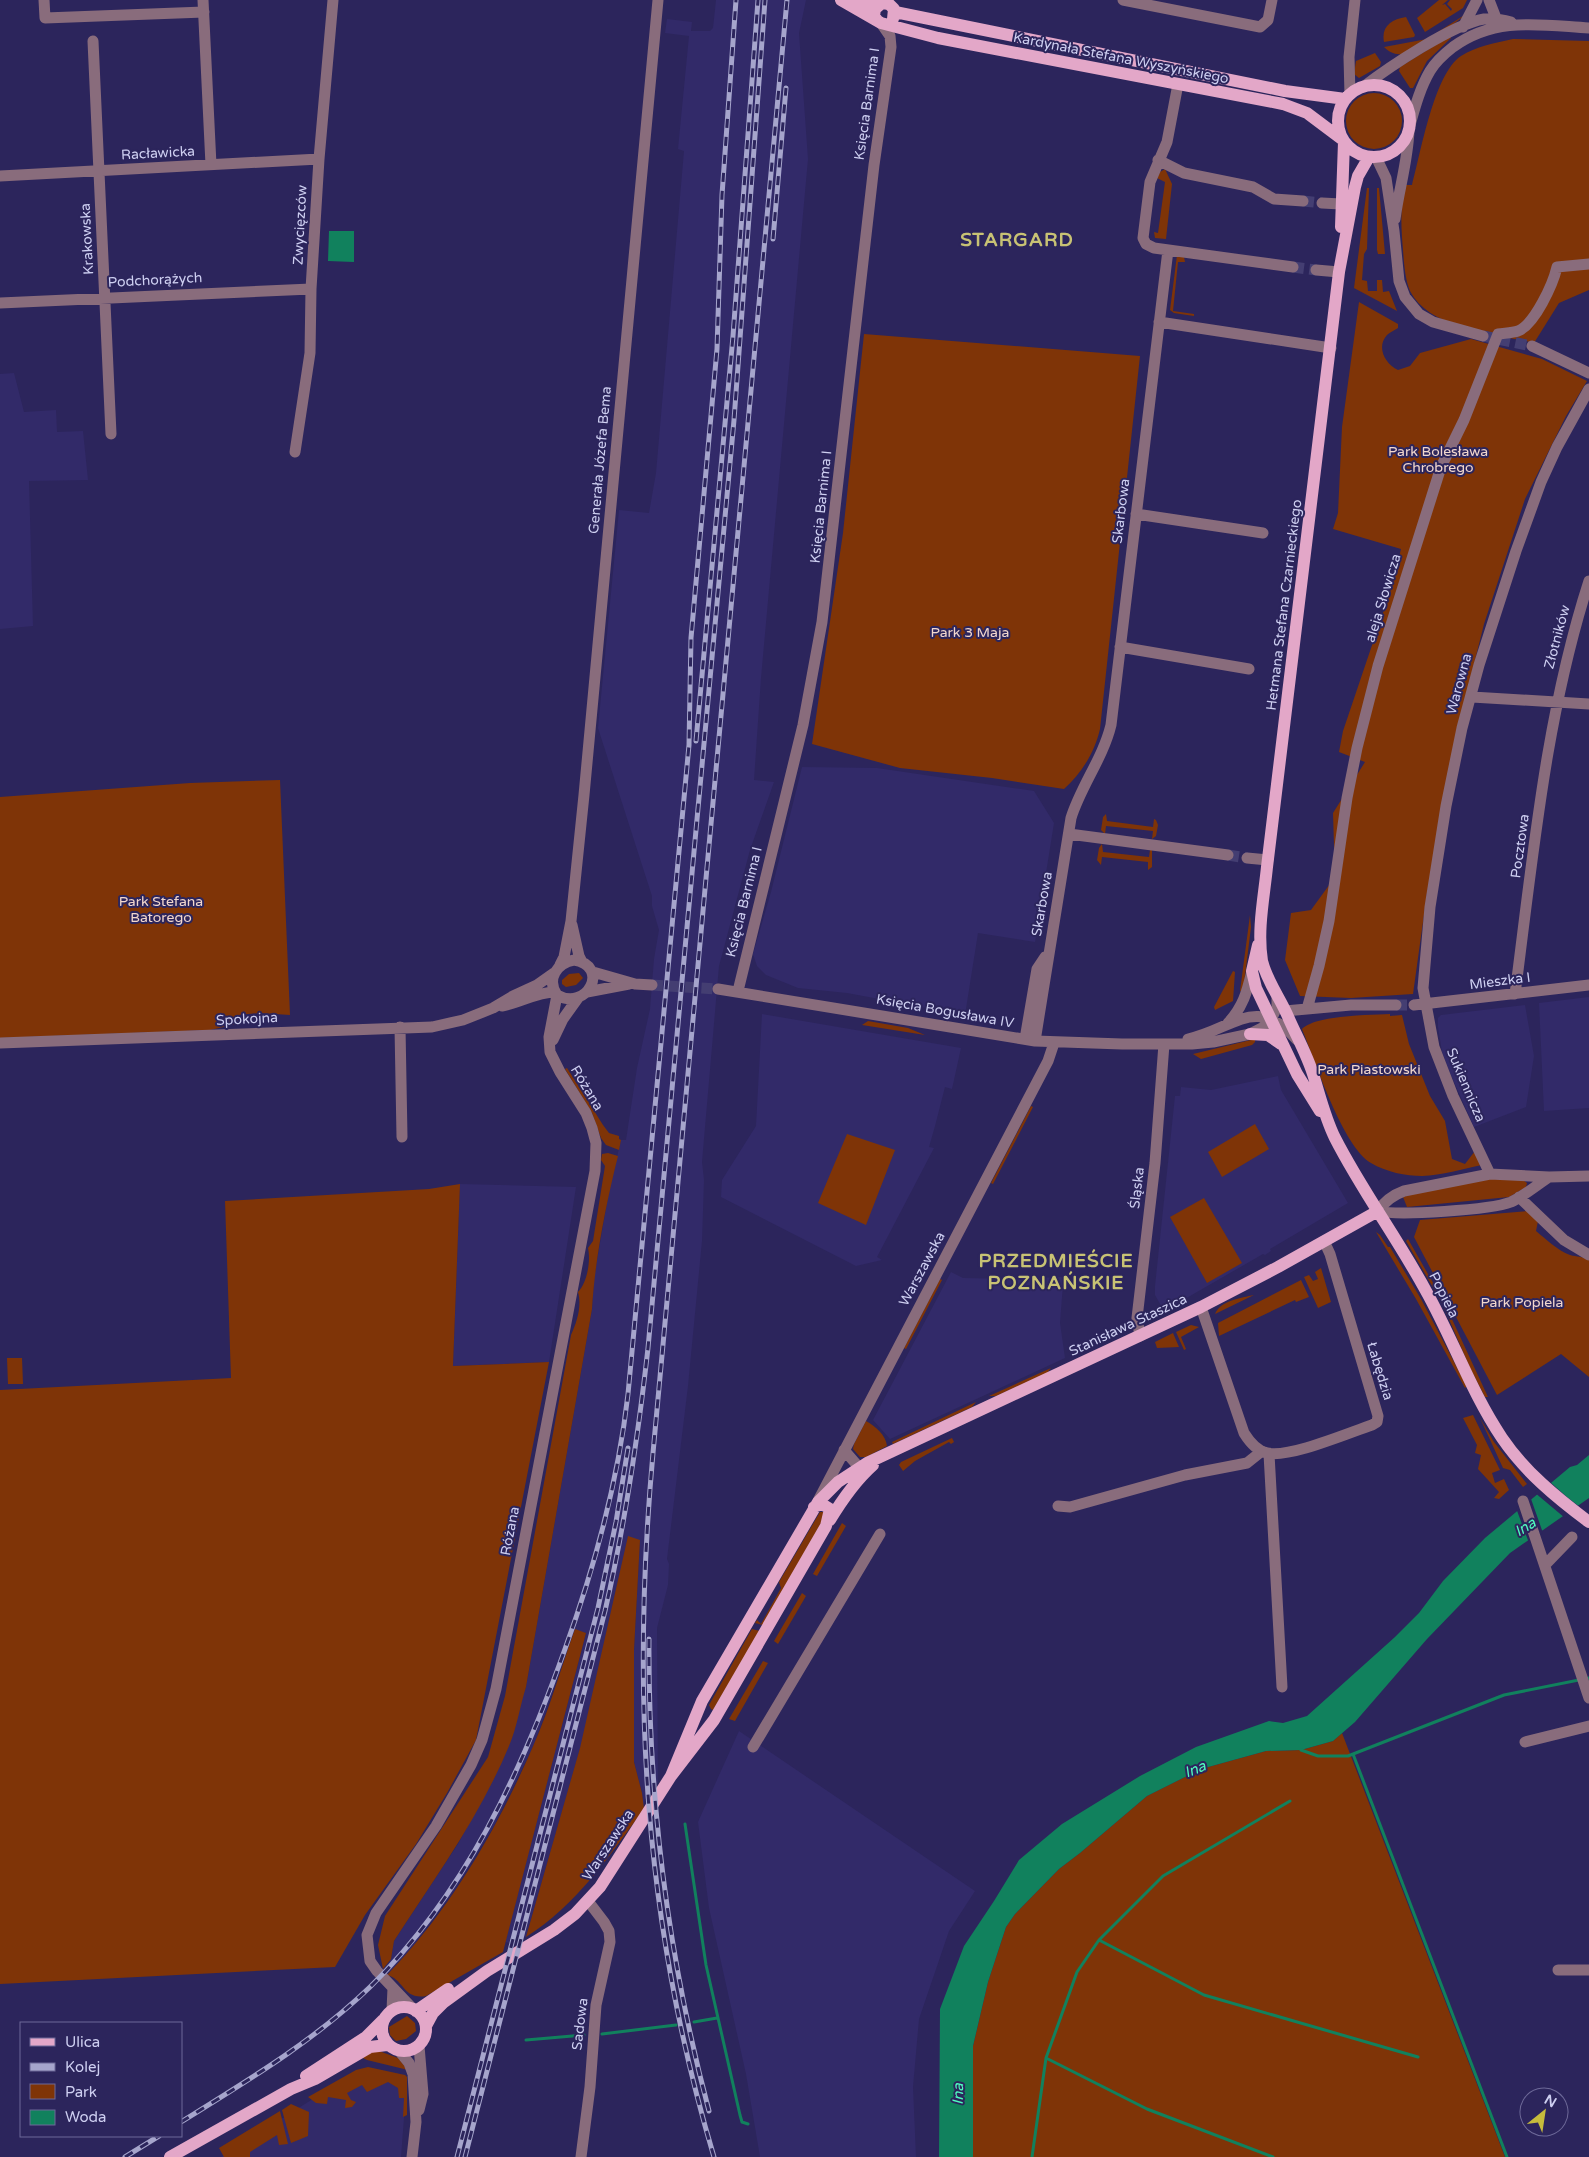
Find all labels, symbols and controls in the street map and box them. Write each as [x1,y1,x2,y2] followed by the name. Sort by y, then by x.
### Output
[1012,29,1230,87] street label: Kardynała Stefana Wyszyńskiego
[851,47,883,161] street label: Księcia Barnima I
[121,143,195,163] street label: Racławicka
[289,185,311,265] street label: Zwycięzców
[77,203,97,275] street label: Krakowska
[960,229,1074,251] district label: STARGARD
[107,269,203,291] street label: Podchorążych
[585,385,615,535] street label: Generała Józefa Bema
[1388,443,1488,476] park label: Park Bolesława Chrobrego
[807,450,835,564] street label: Księcia Barnima I
[1109,478,1133,544] street label: Skarbowa
[1263,498,1305,712] street label: Hetmana Stefana Czarnieckiego
[1361,552,1405,644] street label: aleja Słowicza
[1540,603,1574,671] street label: Złotników
[931,624,1009,641] park label: Park 3 Maja
[1443,652,1475,716] street label: Warowna
[1507,813,1533,879] street label: Pocztowa
[722,845,766,959] street label: Księcia Barnima I
[1028,870,1056,938] street label: Skarbowa
[119,893,203,926] park label: Park Stefana Batorego
[1468,969,1532,993] street label: Mieszka I
[875,990,1016,1032] street label: Księcia Bogusława IV
[216,1009,278,1029] street label: Spokojna
[1443,1045,1489,1125] street label: Sukiennicza
[1317,1061,1421,1078] park label: Park Piastowski
[567,1062,607,1114] street label: Różana
[1126,1166,1148,1210] street label: Śląska
[895,1229,949,1309] street label: Warszawska
[978,1249,1134,1294] district label: PRZEDMIEŚCIE POZNAŃSKIE
[1425,1269,1463,1321] street label: Popiela
[1066,1290,1190,1360] street label: Stanisława Staszica
[1481,1294,1563,1311] park label: Park Popiela
[1363,1340,1397,1402] street label: Łabędzia
[497,1505,523,1557] street label: Różana
[1511,1513,1539,1540] water label: Ina
[1182,1756,1209,1781] water label: Ina
[579,1806,637,1884] street label: Warszawska
[568,1997,592,2051] street label: Sadowa
[20,2022,182,2137] legend
[65,2033,100,2051] text: Ulica
[65,2058,100,2076] text: Kolej
[949,2082,967,2105] water label: Ina
[65,2083,97,2101] text: Park
[1519,2087,1569,2137] north arrow
[1541,2091,1559,2111] text: N
[65,2108,107,2126] text: Woda

